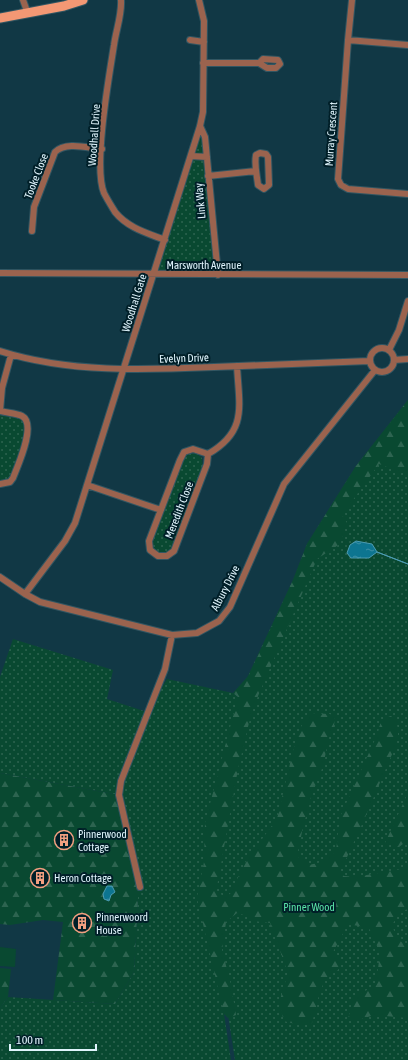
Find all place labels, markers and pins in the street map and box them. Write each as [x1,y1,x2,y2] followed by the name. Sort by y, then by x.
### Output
[78,828,127,853] place label: Pinnerwood Cottage
[53,829,75,851] building icon: Pinnerwood Cottage
[29,867,51,889] building icon: Heron Cottage
[54,872,112,884] place label: Heron Cottage
[96,911,148,936] place label: Pinnerwoord House
[71,912,93,934] building icon: Pinnerwoord House

